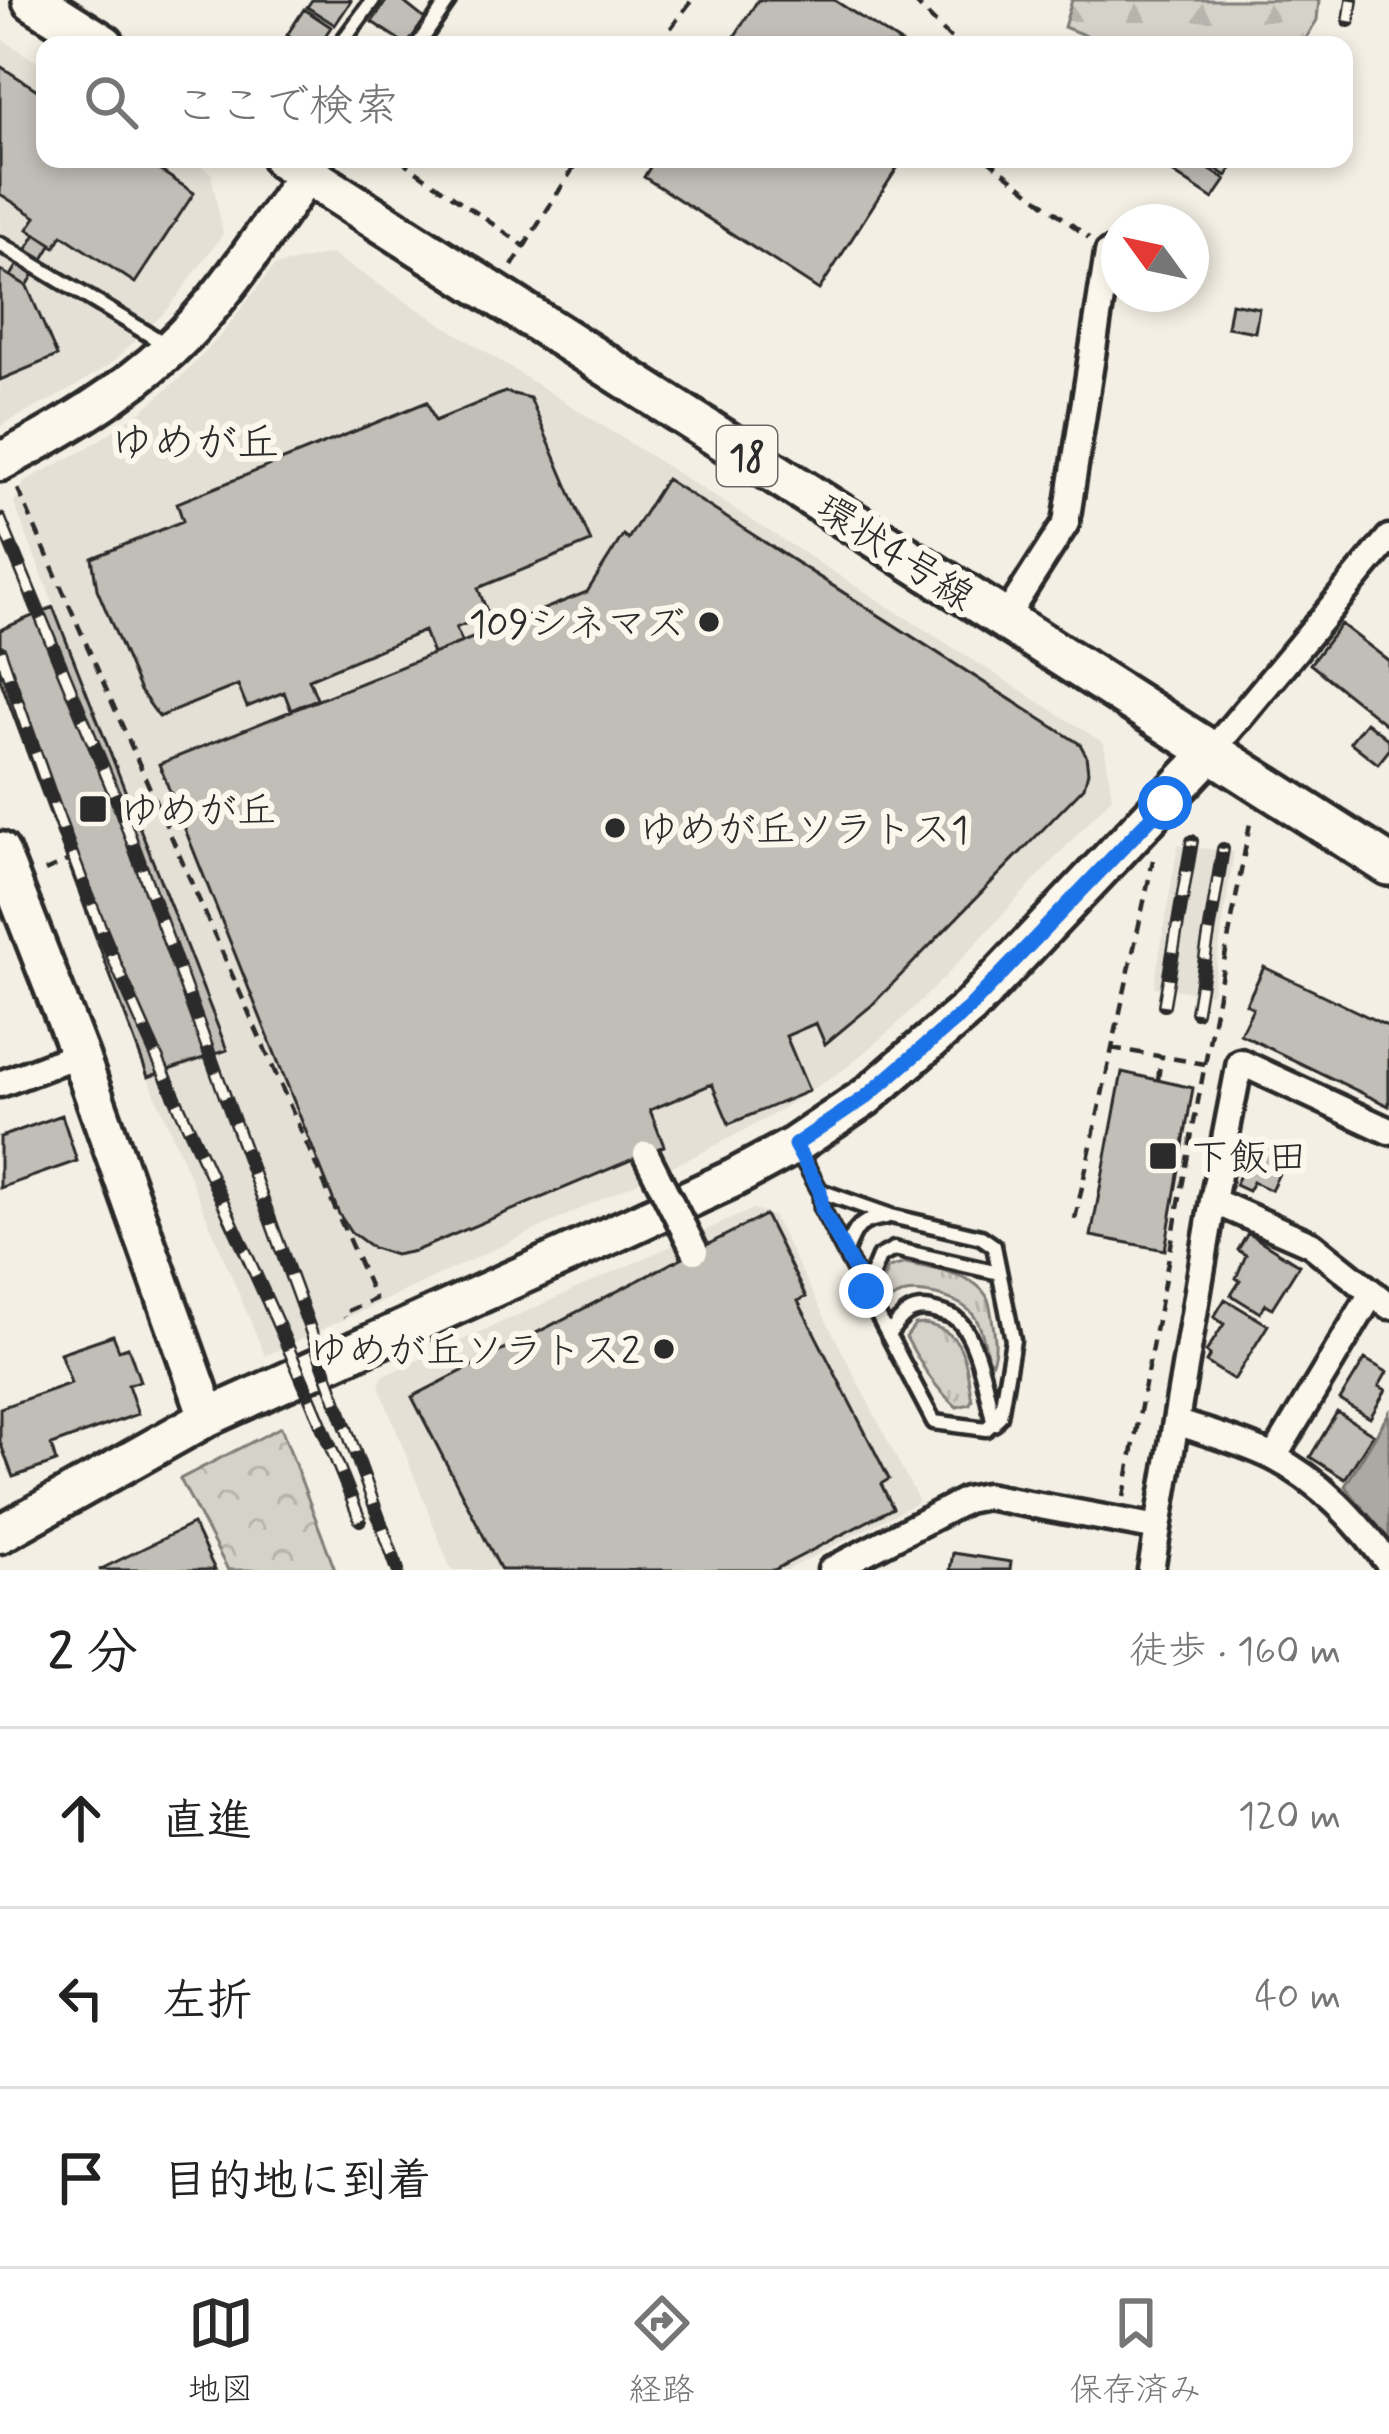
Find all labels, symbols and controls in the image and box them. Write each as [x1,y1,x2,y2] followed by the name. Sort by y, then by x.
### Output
[36,36,1353,168] search box
[78,69,144,135] icon: search
[174,78,399,137] text: ここで検索
[1101,204,1209,312] north arrow
[111,417,279,472] district label: ゆめが丘
[717,426,777,486] road number: 18
[805,484,983,624] street label: 環状4号線
[469,600,685,651] place label: 109シネマズ
[696,609,722,635] marker: 109シネマズ
[1138,776,1192,830] route start
[120,787,276,838] place label: ゆめが丘
[77,793,109,825] marker: ゆめが丘
[639,806,968,857] place label: ゆめが丘ソラトス1
[602,815,628,841] marker: ゆめが丘ソラトス1
[1190,1134,1307,1185] place label: 下飯田
[1147,1140,1179,1172] marker: 下飯田
[839,1264,893,1318] route end
[309,1327,640,1378] place label: ゆめが丘ソラトス2
[651,1336,677,1362] marker: ゆめが丘ソラトス2
[48,1621,138,1687] text: 2 分
[1129,1627,1341,1678] text: 徒歩 · 160 m
[48,1785,114,1851] icon: ahead
[1238,1792,1341,1843] text: 120 m
[162,1793,252,1852] text: 直進
[48,1965,114,2031] icon: left
[1254,1972,1341,2023] text: 40 m
[162,1973,252,2032] text: 左折
[48,2145,114,2211] icon: arrive
[162,2153,432,2212] text: 目的地に到着
[188,2290,254,2413] tab: 地図
[629,2290,695,2413] tab: 経路
[1070,2290,1202,2413] tab: 保存済み

